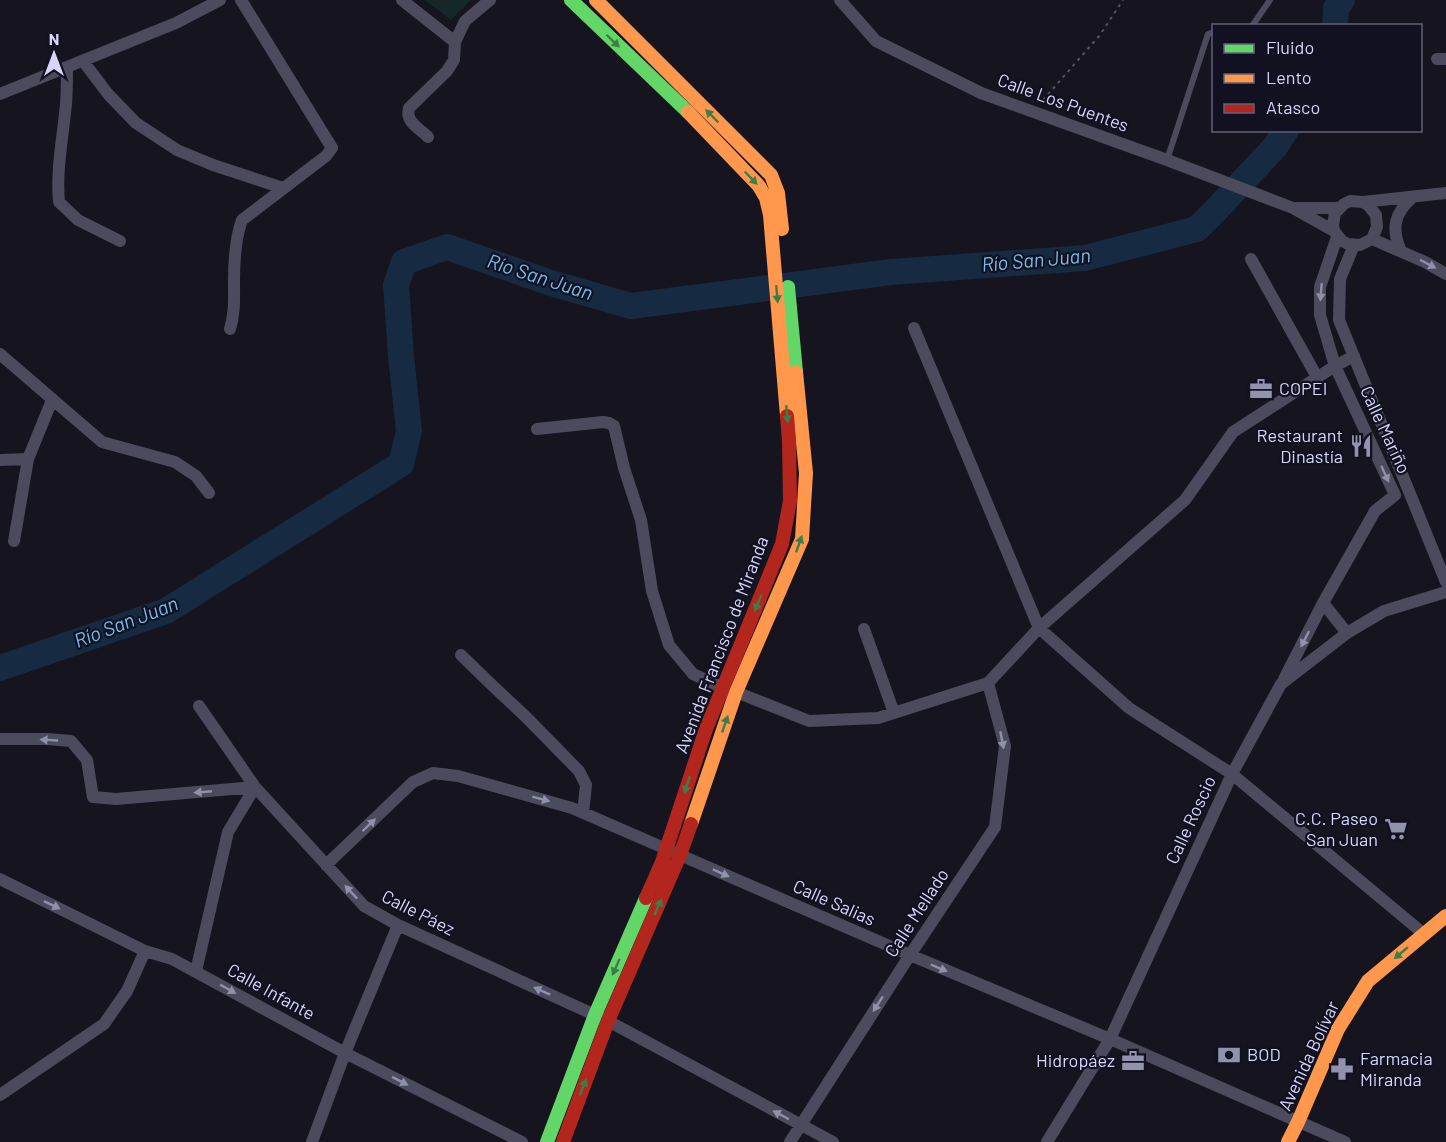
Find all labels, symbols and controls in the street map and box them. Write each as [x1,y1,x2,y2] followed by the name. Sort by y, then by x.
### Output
[24,24,84,84] north arrow
[1212,24,1422,132] legend
[49,29,59,48] text: N
[606,33,620,47] one-way arrow
[1266,36,1314,58] text: Fluido
[1266,66,1312,88] text: Lento
[995,68,1132,136] street label: Calle Los Puentes
[1266,96,1320,118] text: Atasco
[704,109,719,123] one-way arrow
[744,170,758,184] one-way arrow
[980,242,1091,276] water label: Río San Juan
[485,248,596,304] water label: Río San Juan
[1420,259,1437,269] one-way arrow
[1316,283,1326,302] one-way arrow
[772,285,782,304] one-way arrow
[1248,376,1274,402] office icon: COPEI
[1279,377,1327,399] place label: COPEI
[1356,382,1416,477] street label: Calle Mariño
[782,405,792,424] one-way arrow
[1257,424,1343,467] place label: Restaurant Dinastía
[1348,433,1374,459] restaurant icon: Restaurant Dinastía
[1381,465,1390,482] one-way arrow
[669,533,773,756] street label: Avenida Francisco de Miranda
[795,535,804,553] one-way arrow
[70,590,181,652] water label: Río San Juan
[753,595,763,613] one-way arrow
[1300,630,1310,648] one-way arrow
[721,715,730,733] one-way arrow
[998,731,1007,750] one-way arrow
[40,735,59,744] one-way arrow
[1160,772,1220,867] street label: Calle Roscio
[682,776,692,794] one-way arrow
[193,787,212,797] one-way arrow
[532,795,550,804] one-way arrow
[1295,807,1378,850] place label: C.C. Paseo San Juan
[1383,816,1409,842] supermarket icon: C.C. Paseo San Juan
[361,818,376,832] one-way arrow
[879,864,953,961] street label: Calle Mellado
[713,868,731,878] one-way arrow
[790,874,879,930] street label: Calle Salias
[378,884,459,940] street label: Calle Páez
[345,886,359,900] one-way arrow
[653,898,663,916] one-way arrow
[44,900,61,910] one-way arrow
[1394,946,1409,959] one-way arrow
[224,958,319,1024] street label: Calle Infante
[612,958,621,975] one-way arrow
[930,963,947,972] one-way arrow
[220,984,237,994] one-way arrow
[533,986,551,996] one-way arrow
[873,996,884,1012] one-way arrow
[1273,997,1343,1114] street label: Avenida Bolívar
[1216,1042,1242,1068] bank icon: BOD
[1247,1043,1281,1065] place label: BOD
[1360,1047,1433,1090] place label: Farmacia Miranda
[1120,1048,1146,1074] office icon: Hidropáez
[1036,1049,1115,1071] place label: Hidropáez
[1329,1056,1355,1082] pharmacy icon: Farmacia Miranda
[392,1076,409,1086] one-way arrow
[579,1078,589,1096] one-way arrow
[773,1110,790,1120] one-way arrow

